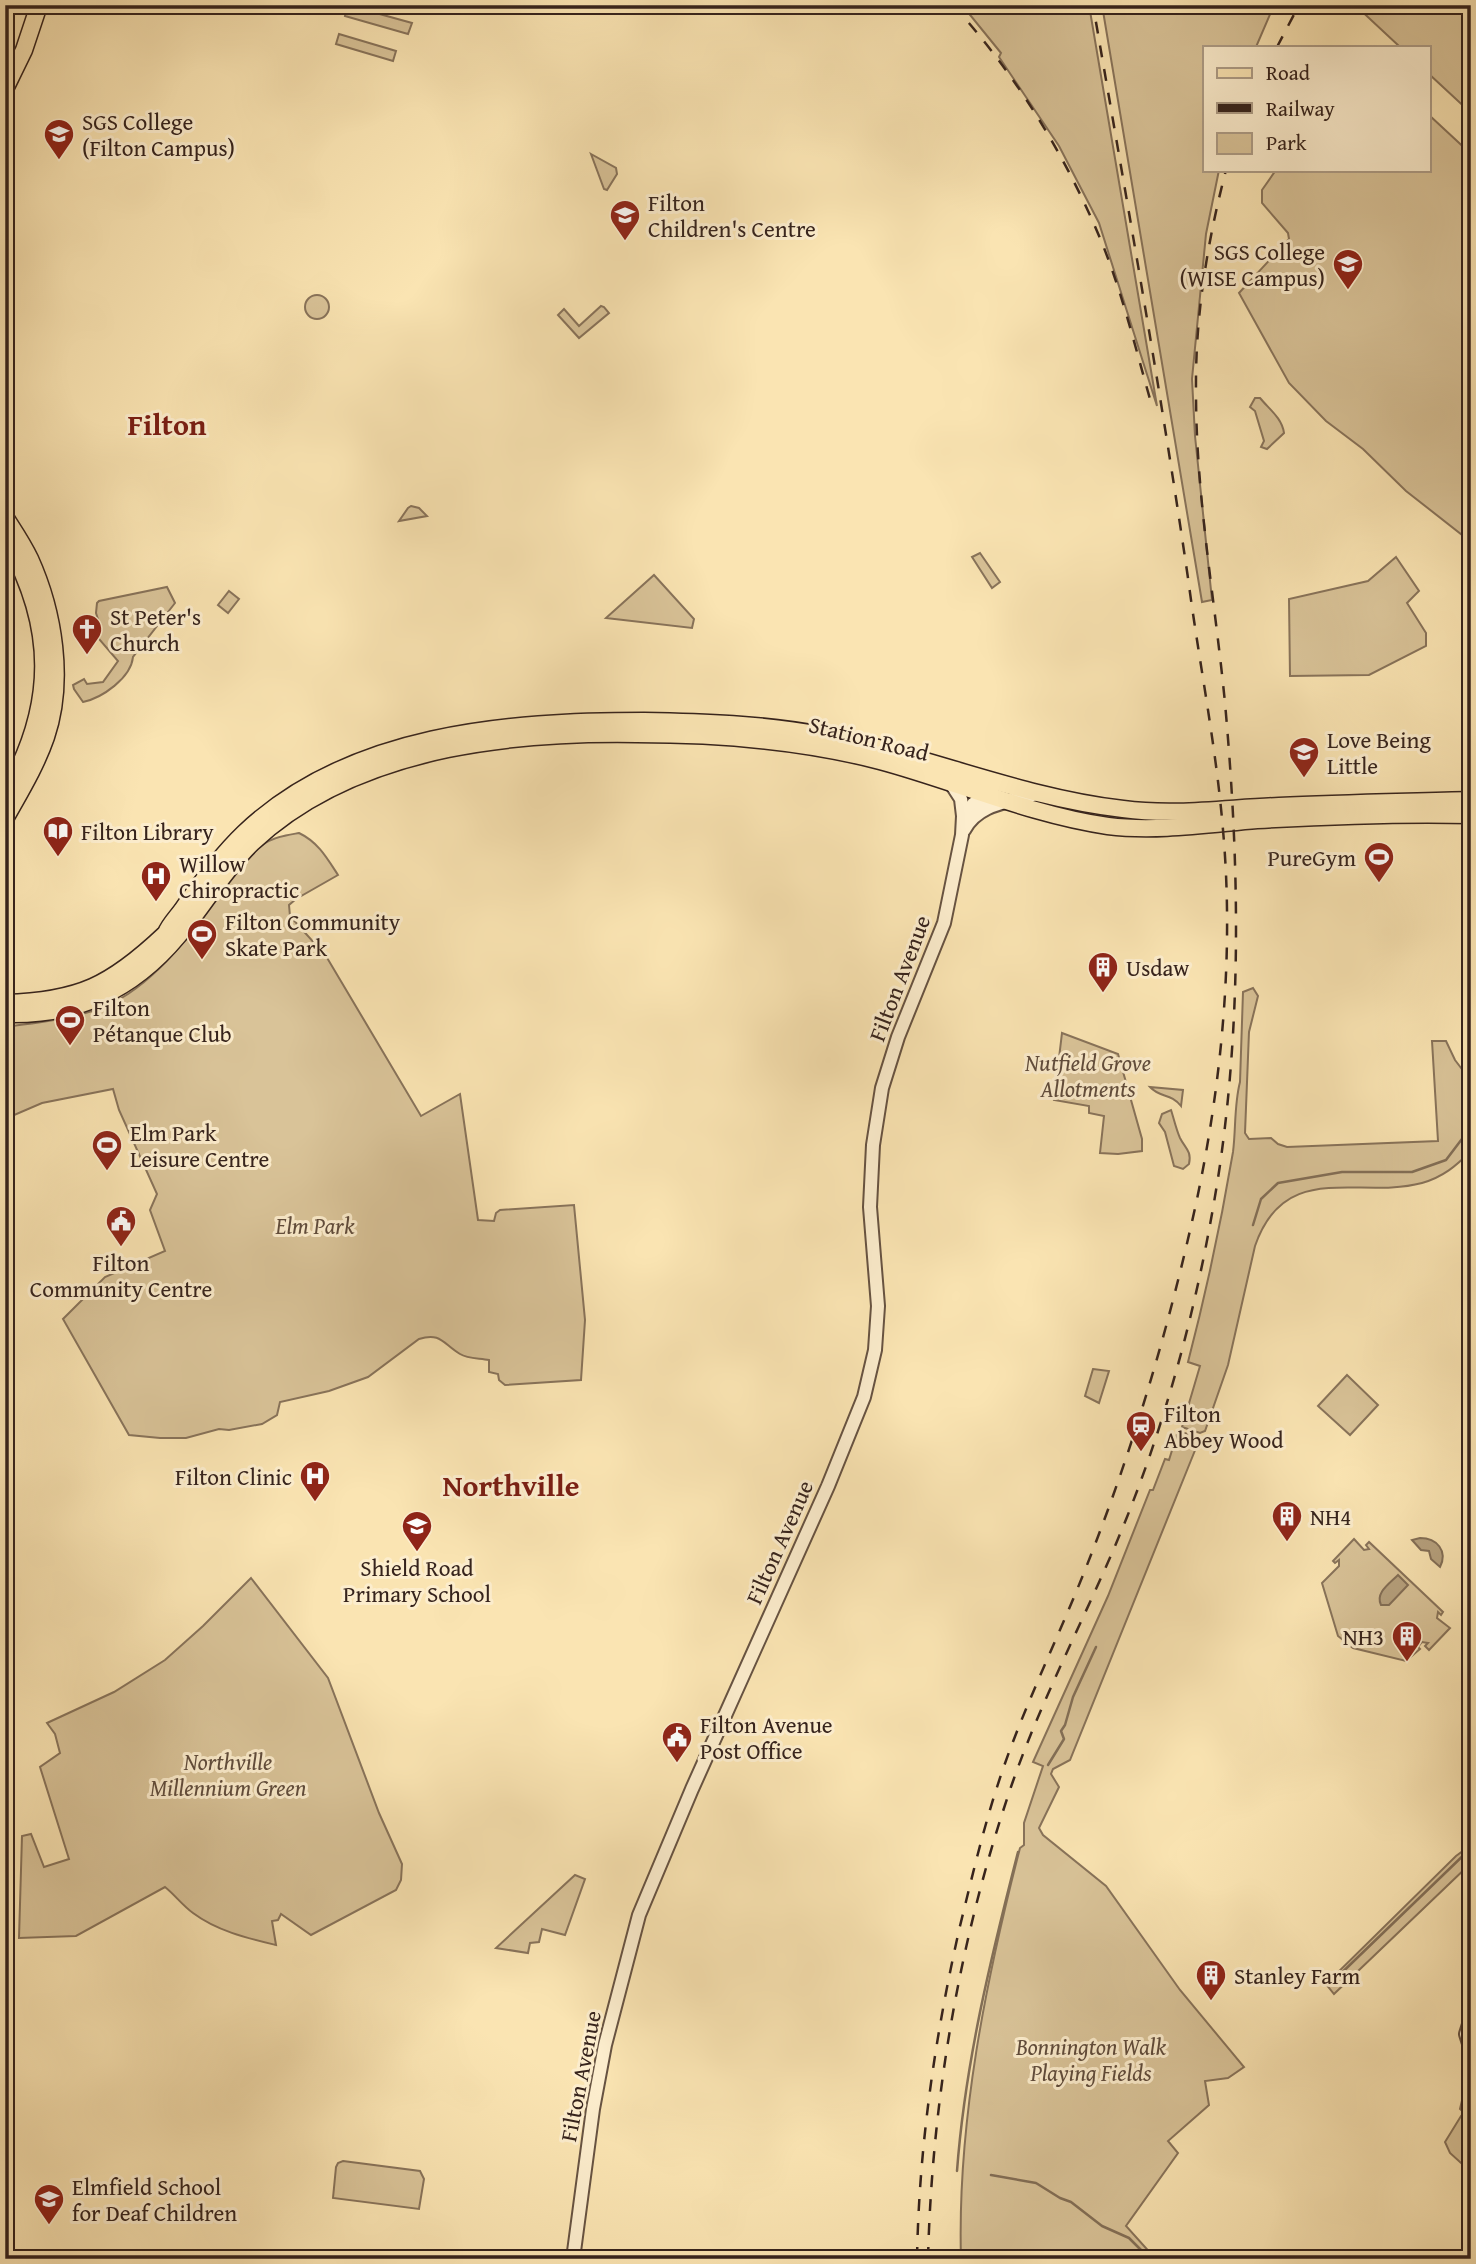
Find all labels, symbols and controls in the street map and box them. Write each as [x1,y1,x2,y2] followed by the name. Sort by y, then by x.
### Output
[1203,46,1430,172] legend
[1266,57,1311,88] text: Road
[1266,93,1335,124] text: Railway
[82,105,235,164] place label: SGS College (Filton Campus)
[42,117,76,161] school or university icon: SGS College (Filton Campus)
[1266,127,1307,158] text: Park
[648,186,816,245] place label: Filton Children's Centre
[608,198,642,242] school or university icon: Filton Children's Centre
[1179,235,1325,294] place label: SGS College (WISE Campus)
[1331,247,1365,291] school or university icon: SGS College (WISE Campus)
[127,402,207,446] district label: Filton
[110,600,201,659] place label: St Peter's Church
[70,612,104,656] church icon: St Peter's Church
[806,707,933,769] street label: Station Road
[1327,723,1431,782] place label: Love Being Little
[1287,735,1321,779] school or university icon: Love Being Little
[41,814,75,858] library icon: Filton Library
[81,815,214,848] place label: Filton Library
[1362,840,1396,884] sports icon: PureGym
[1267,841,1356,874] place label: PureGym
[179,847,299,906] place label: Willow Chiropractic
[139,859,173,903] hospital icon: Willow Chiropractic
[225,905,401,964] place label: Filton Community Skate Park
[860,910,938,1046] street label: Filton Avenue
[185,917,219,961] sports icon: Filton Community Skate Park
[1086,950,1120,994] building icon: Usdaw
[1126,951,1190,984] place label: Usdaw
[93,991,232,1050] place label: Filton Pétanque Club
[53,1003,87,1047] sports icon: Filton Pétanque Club
[1024,1046,1151,1105] park label: Nutfield Grove Allotments
[130,1116,269,1175] place label: Elm Park Leisure Centre
[90,1128,124,1172] sports icon: Elm Park Leisure Centre
[104,1204,138,1248] public building icon: Filton Community Centre
[275,1209,355,1242] park label: Elm Park
[30,1246,212,1305] place label: Filton Community Centre
[1164,1397,1284,1456] place label: Filton Abbey Wood
[1124,1409,1158,1453] station icon: Filton Abbey Wood
[298,1459,332,1503] hospital icon: Filton Clinic
[175,1460,292,1493] place label: Filton Clinic
[443,1463,579,1507] district label: Northville
[737,1475,821,1609] street label: Filton Avenue
[1270,1499,1304,1543] building icon: NH4
[1310,1500,1351,1533] place label: NH4
[400,1509,434,1553] school or university icon: Shield Road Primary School
[343,1551,491,1610] place label: Shield Road Primary School
[1390,1619,1424,1663] building icon: NH3
[1343,1620,1384,1653] place label: NH3
[700,1708,833,1767] place label: Filton Avenue Post Office
[660,1720,694,1764] public building icon: Filton Avenue Post Office
[150,1745,307,1804] park label: Northville Millennium Green
[1194,1958,1228,2002] building icon: Stanley Farm
[1234,1959,1361,1992] place label: Stanley Farm
[551,2008,609,2144] street label: Filton Avenue
[1015,2030,1167,2089] park label: Bonnington Walk Playing Fields
[72,2170,237,2229] place label: Elmfield School for Deaf Children
[32,2182,66,2226] school or university icon: Elmfield School for Deaf Children

